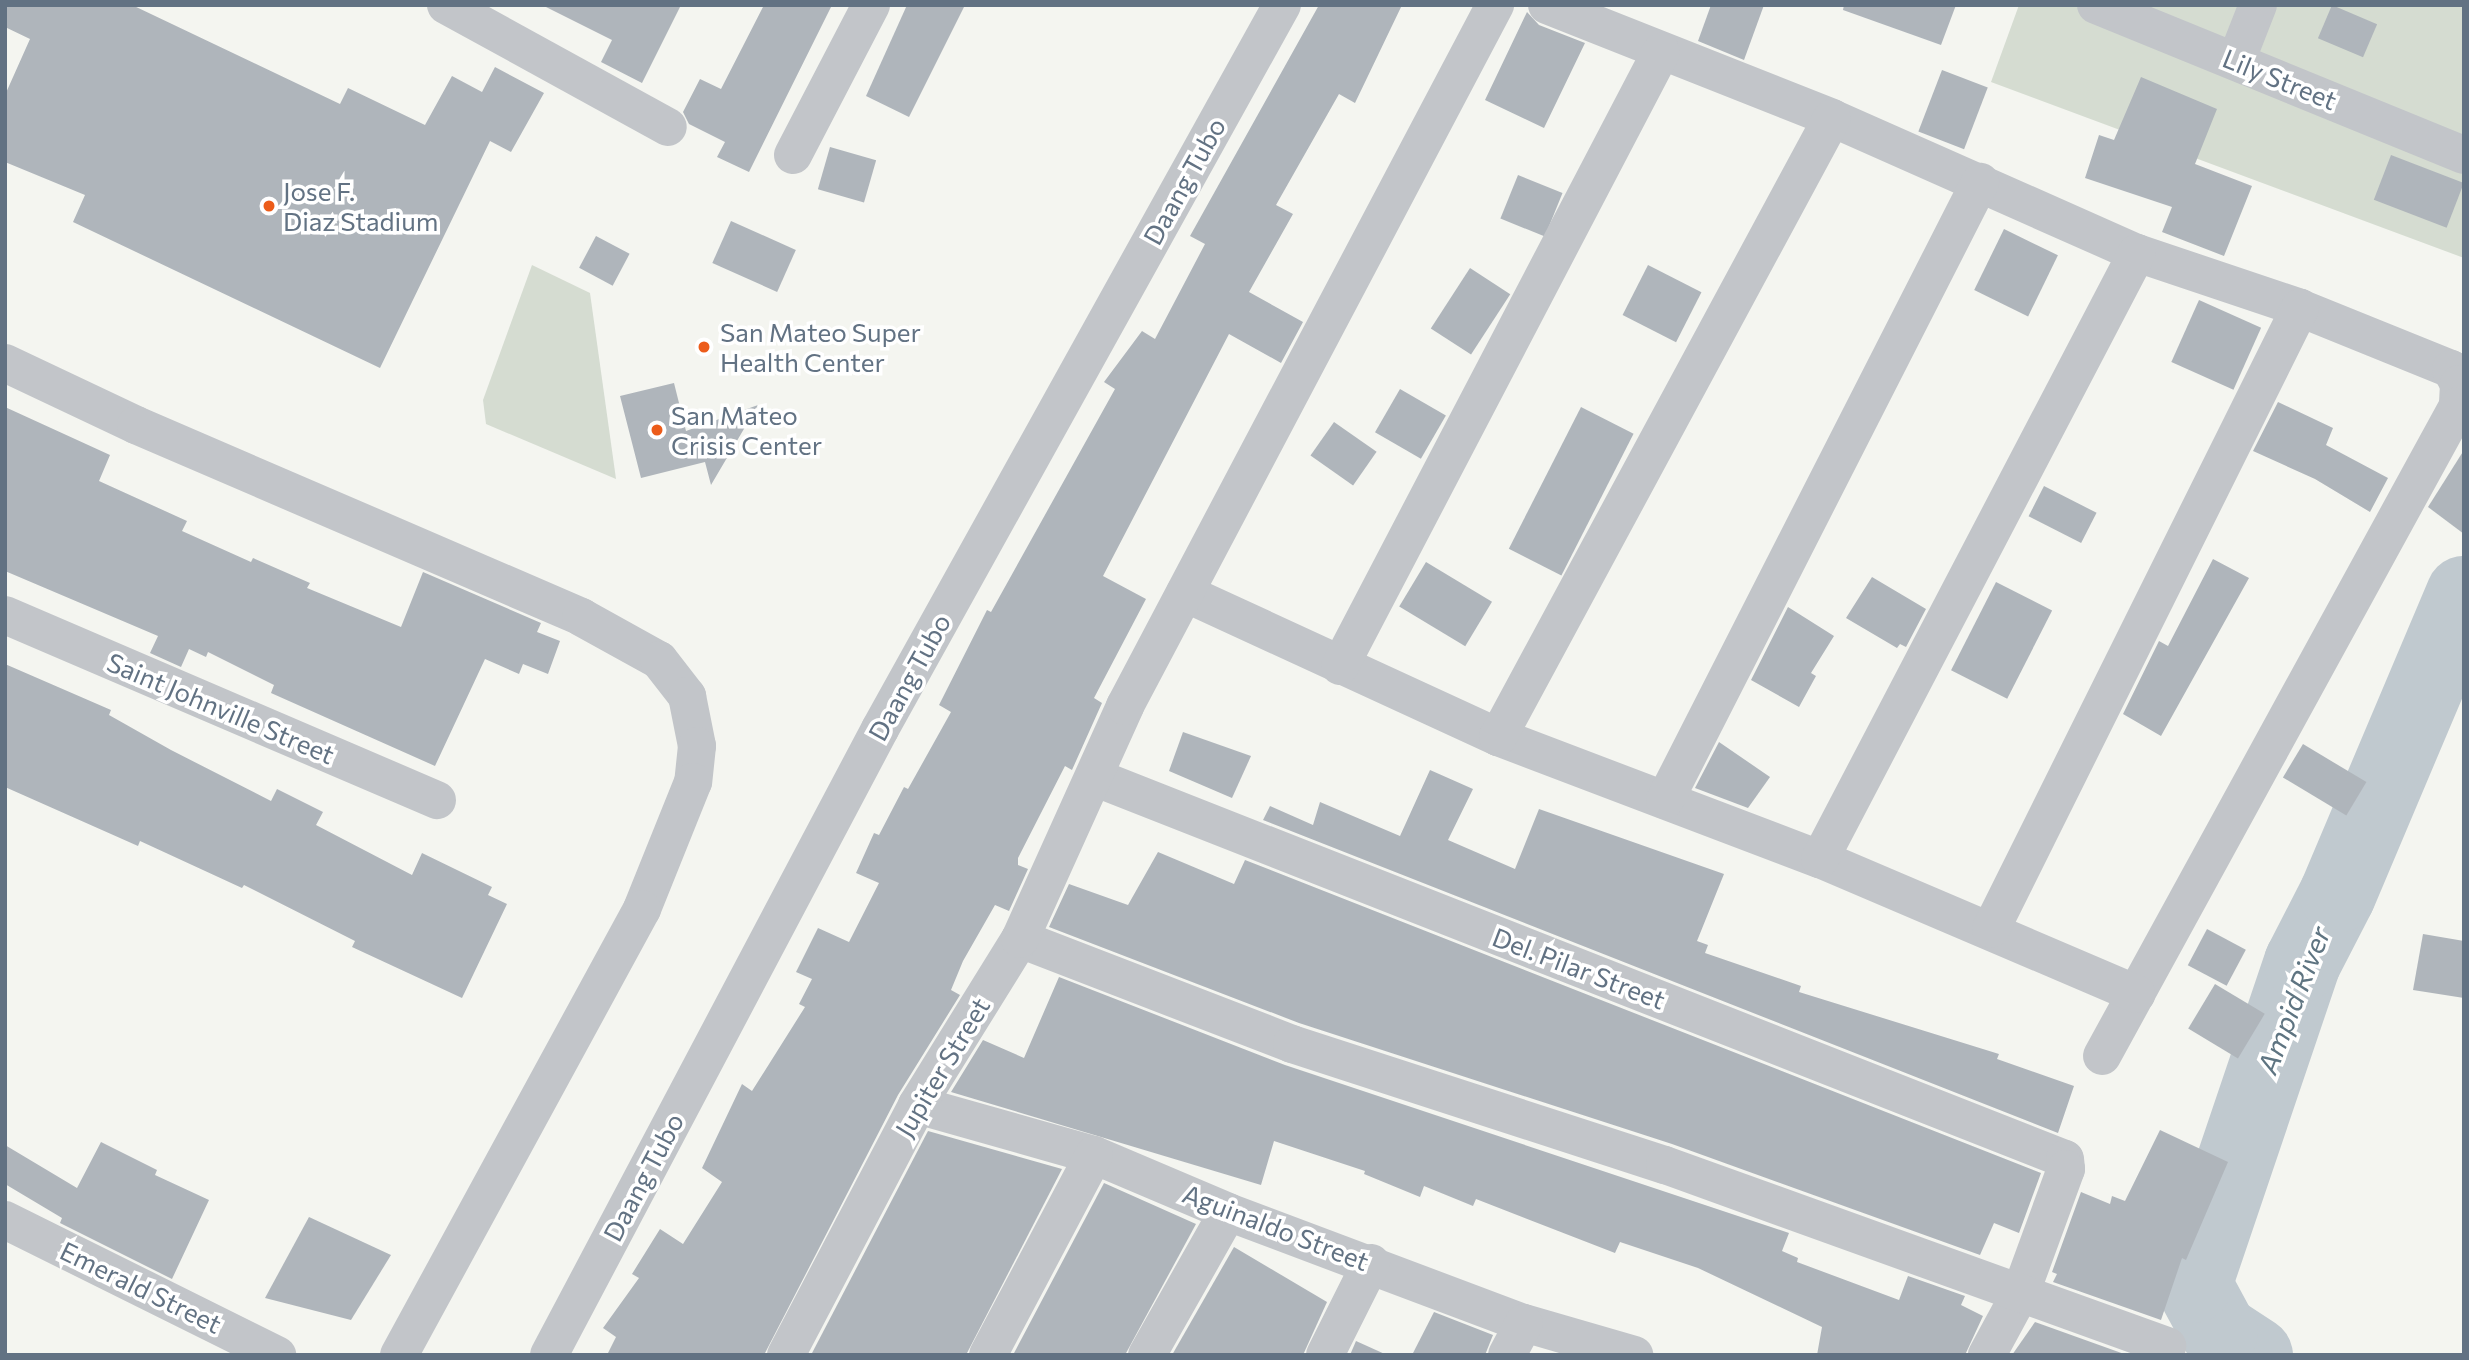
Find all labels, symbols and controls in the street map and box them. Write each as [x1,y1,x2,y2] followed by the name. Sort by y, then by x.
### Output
[2218,42,2342,116] street label: Lily Street
[1136,112,1232,250] street label: Daang Tubo
[283,175,438,236] place label: Jose F. Diaz Stadium
[261,198,277,214] marker: Jose F. Diaz Stadium
[720,316,921,378] place label: San Mateo Super Health Center
[694,337,714,357] marker: San Mateo Super Health Center
[671,399,822,460] place label: San Mateo Crisis Center
[649,422,665,438] marker: San Mateo Crisis Center
[861,608,957,746] street label: Daang Tubo
[103,646,339,770] street label: Saint Johnville Street
[1488,921,1670,1015] street label: Del. Pilar Street
[2250,922,2336,1078] water label: Ampid River
[888,992,996,1142] street label: Jupiter Street
[596,1108,690,1246] street label: Daang Tubo
[1179,1177,1373,1277] street label: Aguinaldo Street
[55,1234,227,1340] street label: Emerald Street

